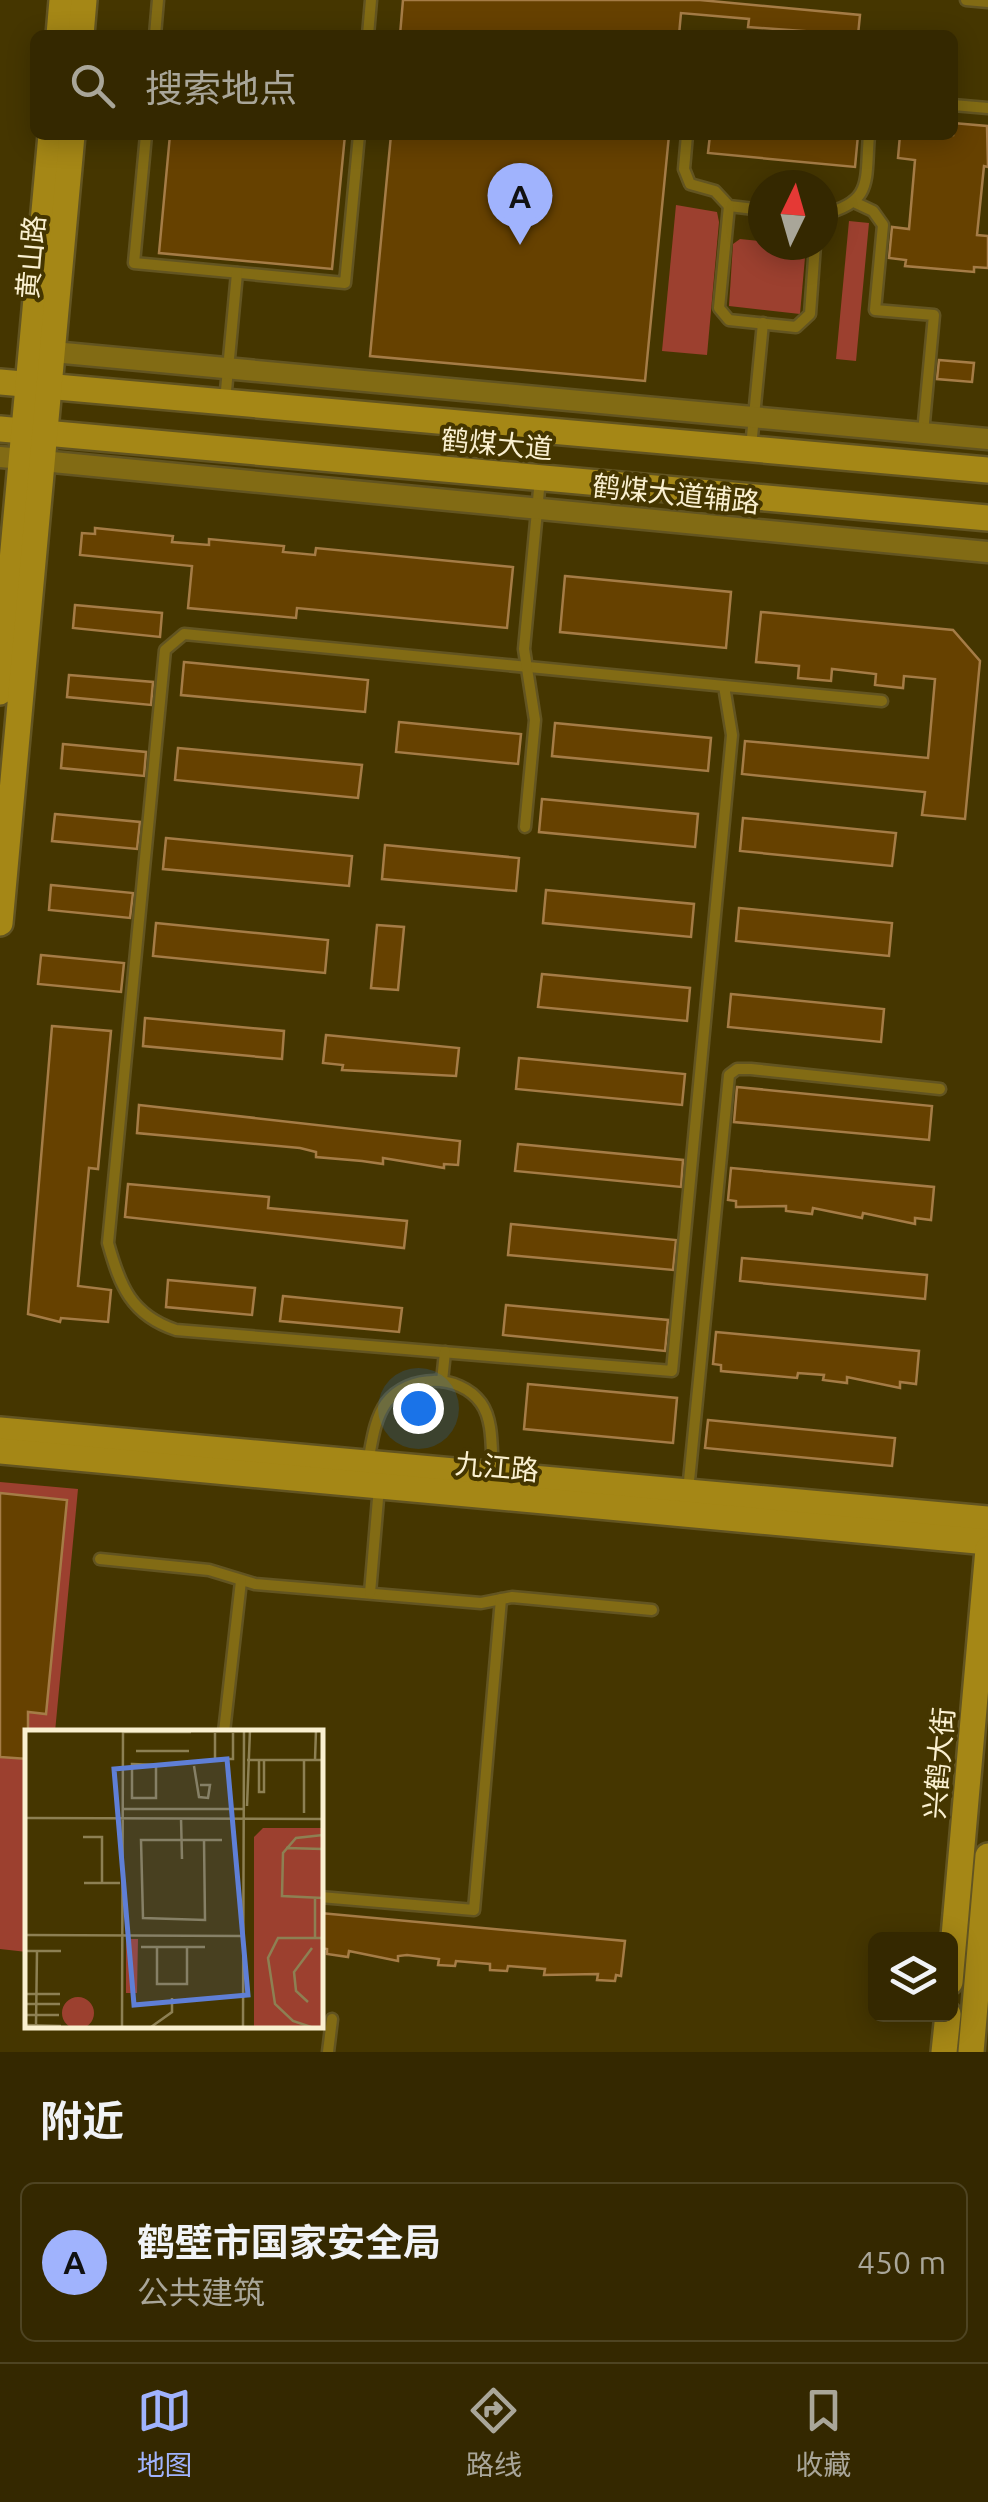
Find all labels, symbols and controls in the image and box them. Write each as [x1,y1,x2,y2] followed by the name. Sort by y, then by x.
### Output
[30,30,958,140] search box
[65,58,120,113] icon: search
[145,67,297,109] text: 搜索地点
[488,162,552,245] pin: A
[748,170,838,260] north arrow
[11,214,50,300] street label: 黄山路
[440,423,554,464] street label: 鹤煤大道
[591,469,761,518] street label: 鹤煤大道辅路
[393,1383,444,1434] your location
[454,1447,540,1486] street label: 九江路
[918,1706,959,1820] street label: 兴鹤大街
[25,1730,322,2027] inset map
[868,1932,958,2022] map controls
[868,1932,958,2022] button: layers
[40,2097,124,2144] text: 附近
[137,2221,441,2263] text: 鹤壁市国家安全局
[63,2244,86,2280] text: A
[857,2244,946,2280] text: 450 m
[137,2274,265,2310] text: 公共建筑
[137,2383,193,2483] tab: 地图
[466,2383,522,2483] tab: 路线
[795,2383,851,2483] tab: 收藏

